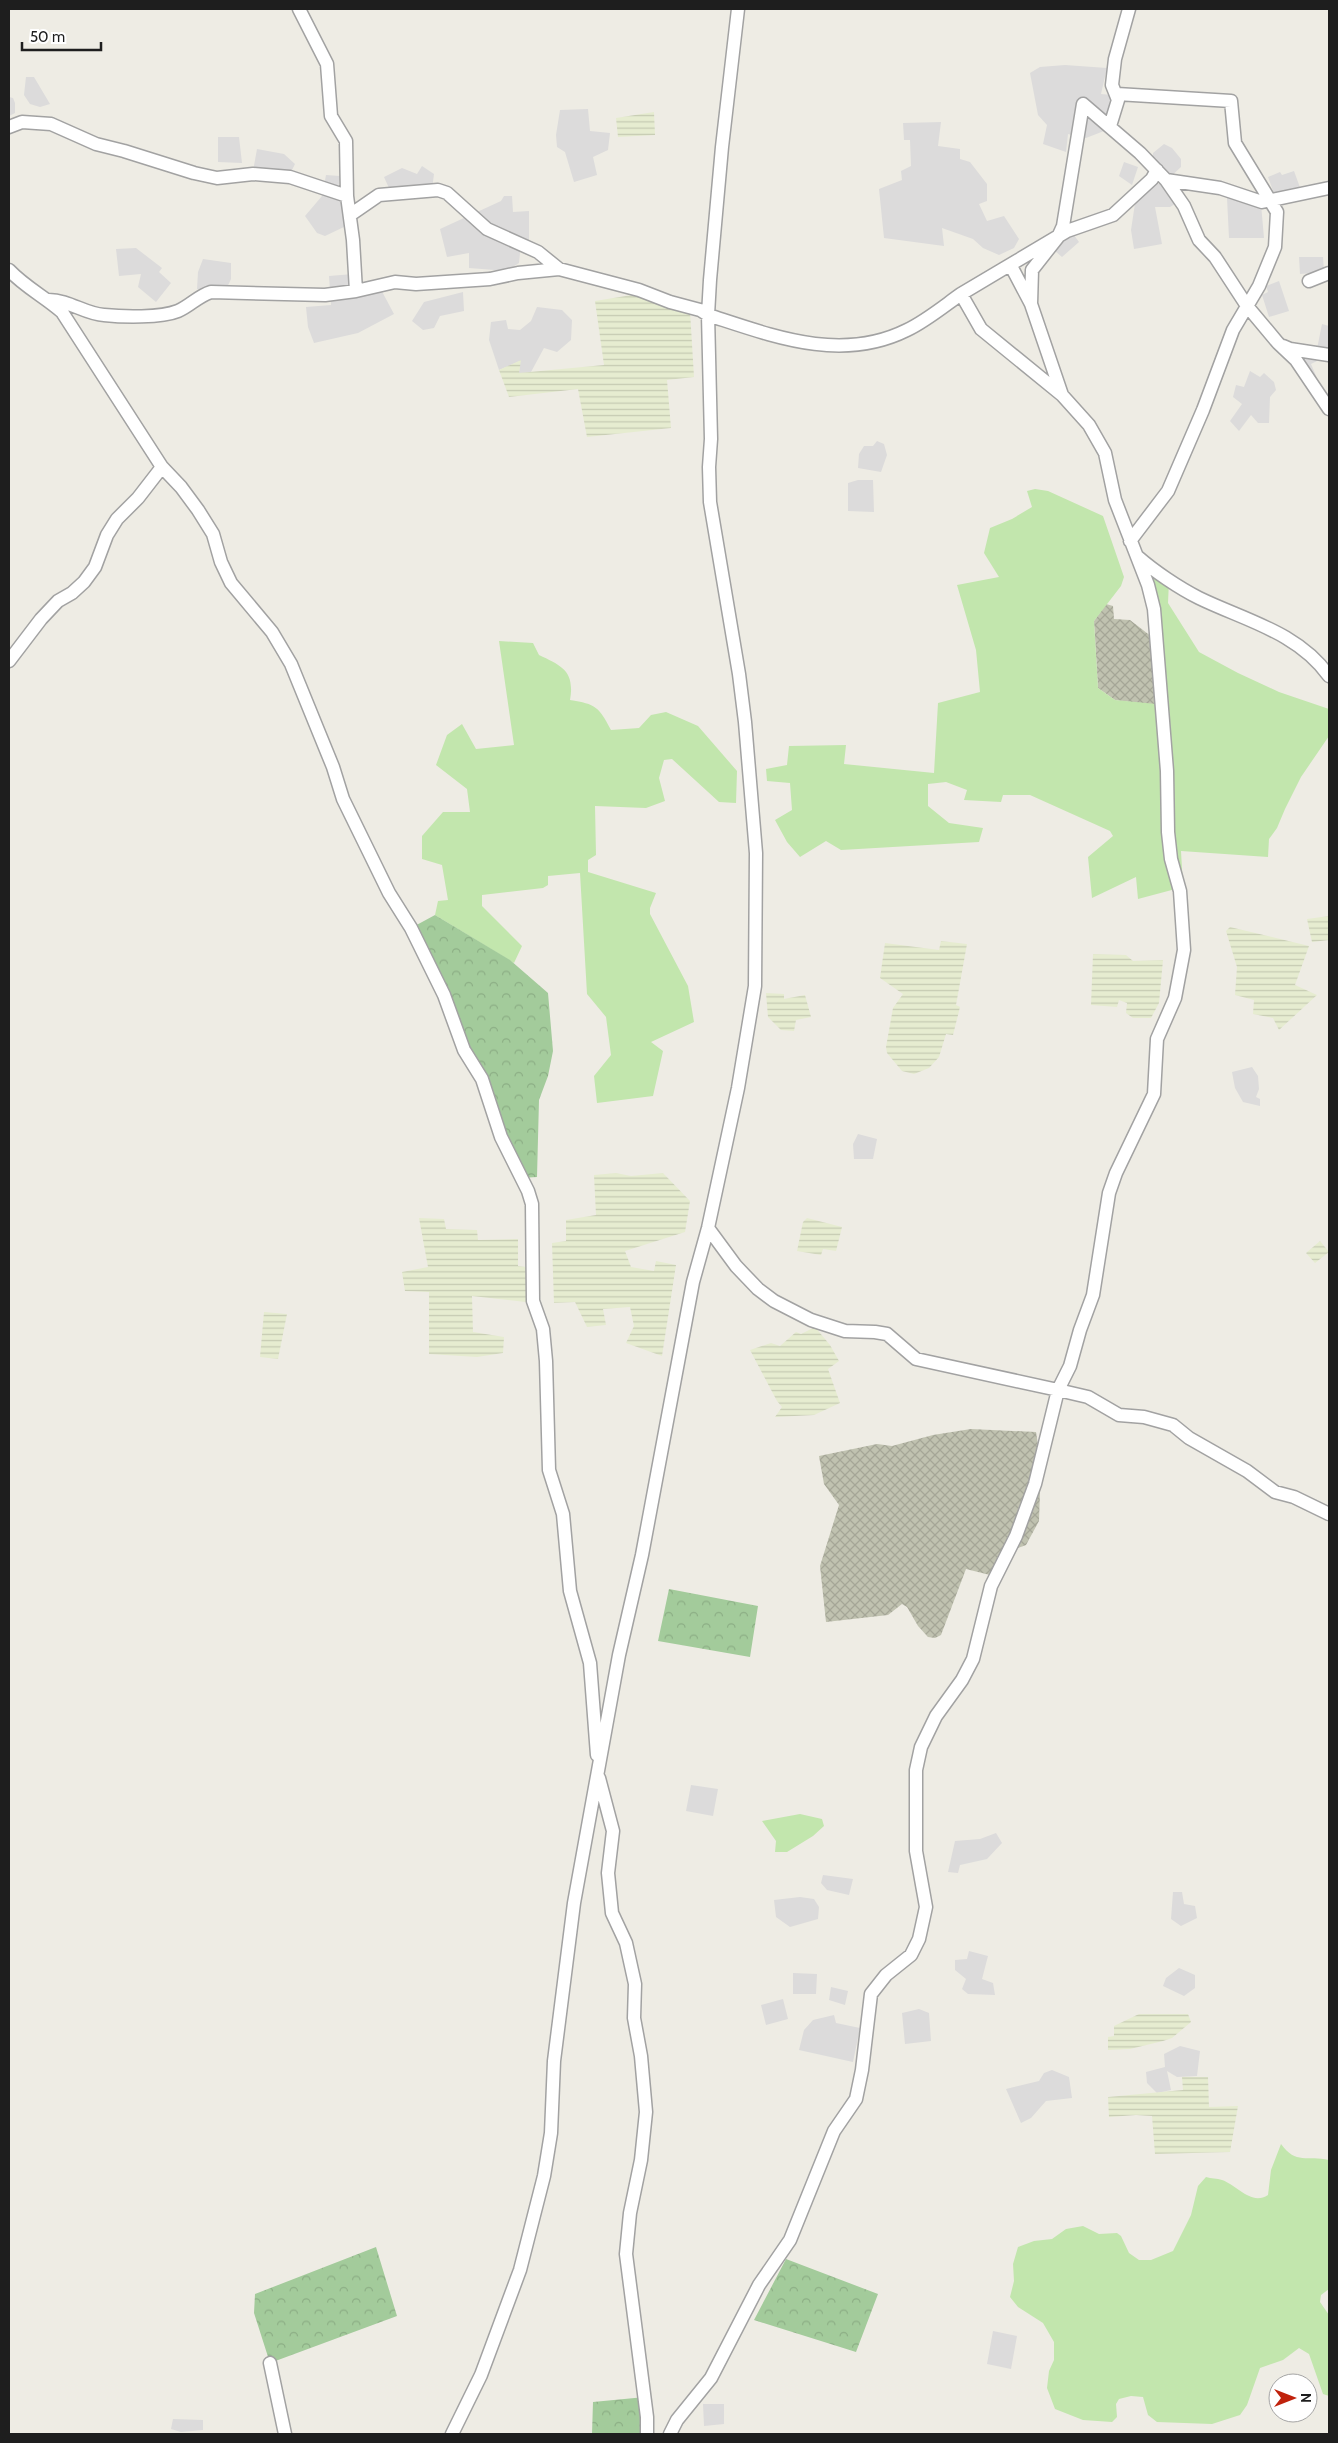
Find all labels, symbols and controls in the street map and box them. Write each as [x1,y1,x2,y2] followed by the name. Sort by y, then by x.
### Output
[22,20,101,52] scale bar
[30,28,65,46] text: 50 m
[1268,2373,1318,2423] north arrow
[1297,2393,1315,2403] text: N

